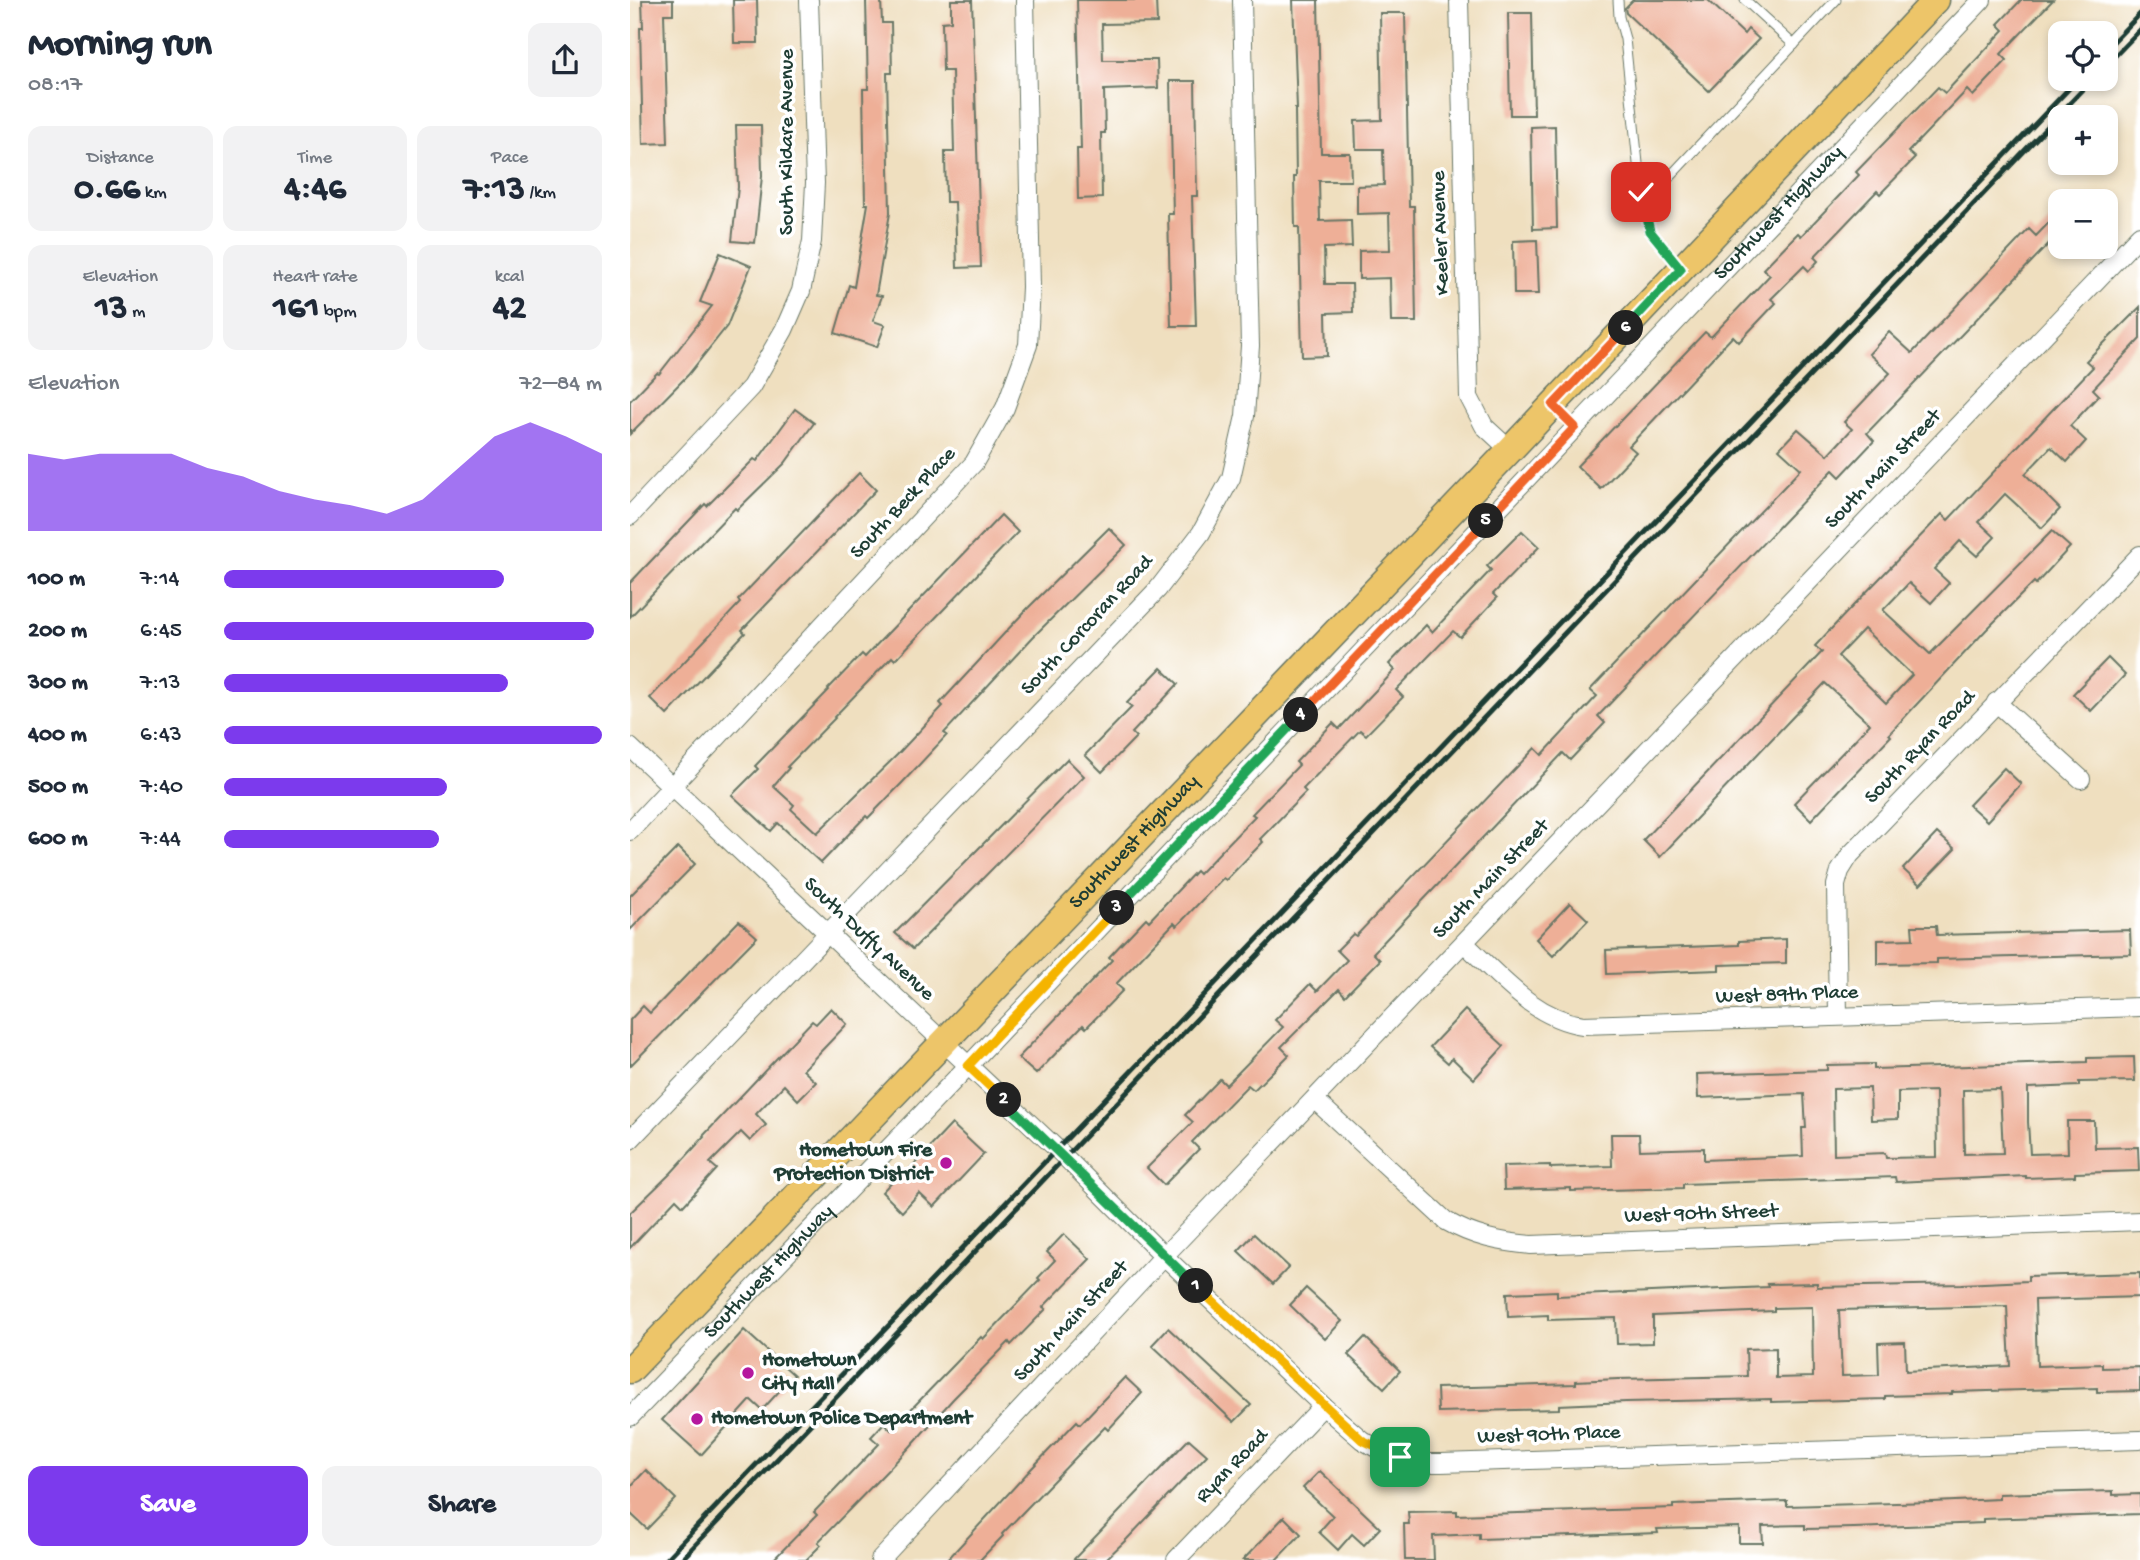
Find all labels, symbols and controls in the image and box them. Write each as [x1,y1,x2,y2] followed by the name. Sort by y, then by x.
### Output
[2048,21,2118,259] map controls
[2048,21,2118,91] button: locate
[528,23,602,97] button: share
[28,24,212,68] text: Morning run
[776,48,801,235] street label: South Kildare Avenue
[28,72,82,99] text: 08:17
[2048,105,2118,175] button: +
[1709,141,1849,286] street label: Southwest Highway
[87,147,154,170] text: Distance
[298,147,332,170] text: Time
[491,147,528,170] text: Pace
[1611,162,1671,222] pin
[1427,169,1457,296] street label: Keeler Avenue
[74,170,140,211] text: 0.66
[284,170,346,211] text: 4:46
[463,170,525,211] text: 7:13
[1622,173,1660,211] icon: check
[140,182,167,205] text: km
[525,182,556,205] text: /km
[2048,189,2118,259] button: −
[83,266,158,289] text: Elevation
[272,266,358,289] text: Heart rate
[495,266,525,289] text: kcal
[95,289,127,330] text: 13
[273,289,319,330] text: 161
[493,289,527,330] text: 42
[127,301,145,324] text: m
[319,301,357,324] text: bpm
[1608,310,1644,346] pin: 6
[1621,316,1630,339] text: 6
[28,371,119,398] text: Elevation
[519,371,602,398] text: 72–84 m
[1820,403,1949,535] street label: South Main Street
[846,442,963,565] street label: South Beck Place
[1468,504,1504,538] pin: 5
[1481,509,1491,532] text: 5
[1016,549,1161,701] street label: South Corcoran Road
[28,566,85,593] text: 100 m
[140,566,179,593] text: 7:14
[28,618,87,645] text: 200 m
[140,618,182,645] text: 6:45
[28,670,88,697] text: 300 m
[140,670,180,697] text: 7:13
[1860,684,1983,810] street label: South Ryan Road
[1284,698,1318,732] pin: 4
[1296,703,1305,726] text: 4
[28,722,87,749] text: 400 m
[140,722,182,749] text: 6:43
[1064,770,1205,915] street label: Southwest Highway
[28,774,88,801] text: 500 m
[140,774,183,801] text: 7:40
[1428,813,1557,945] street label: South Main Street
[28,826,88,853] text: 600 m
[140,826,181,853] text: 7:44
[797,873,940,1008] street label: South Duffy Avenue
[1100,890,1134,926] pin: 3
[1112,896,1121,919] text: 3
[1715,981,1860,1011] street label: West 89th Place
[986,1082,1022,1118] pin: 2
[999,1088,1008,1111] text: 2
[773,1139,934,1188] place label: Hometown Fire Protection District
[938,1155,954,1171] marker: Hometown Fire Protection District
[699,1200,840,1345] street label: Southwest Highway
[1624,1200,1780,1230] street label: West 90th Street
[1009,1254,1136,1388] street label: South Main Street
[1178,1268,1214,1304] pin: 1
[1192,1274,1199,1297] text: 1
[761,1349,857,1398] place label: Hometown City Hall
[740,1365,756,1381] marker: Hometown City Hall
[711,1407,974,1432] place label: Hometown Police Department
[689,1411,705,1427] marker: Hometown Police Department
[1477,1421,1622,1451] street label: West 90th Place
[1191,1423,1276,1509] street label: Ryan Road
[1370,1427,1430,1487] pin
[1381,1438,1419,1476] icon: arrive
[28,1466,308,1546] button: Save
[322,1466,602,1546] button: Share

